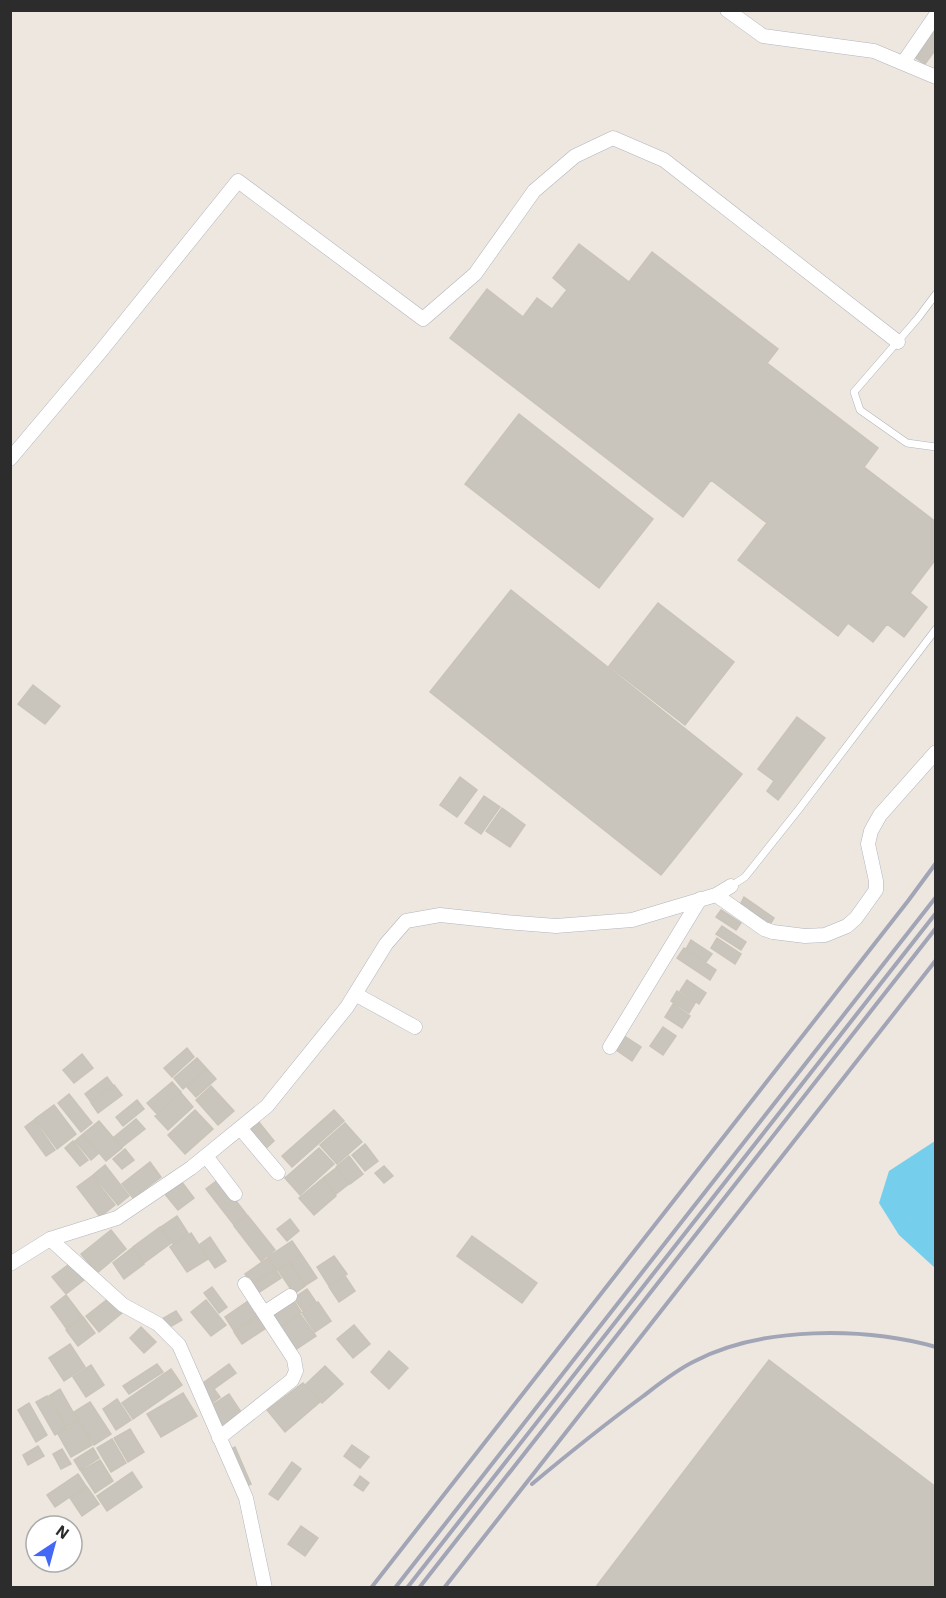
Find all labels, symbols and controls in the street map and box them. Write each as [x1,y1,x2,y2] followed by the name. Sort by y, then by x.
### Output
[24,1514,84,1574] north arrow
[52,1520,73,1543] text: N

